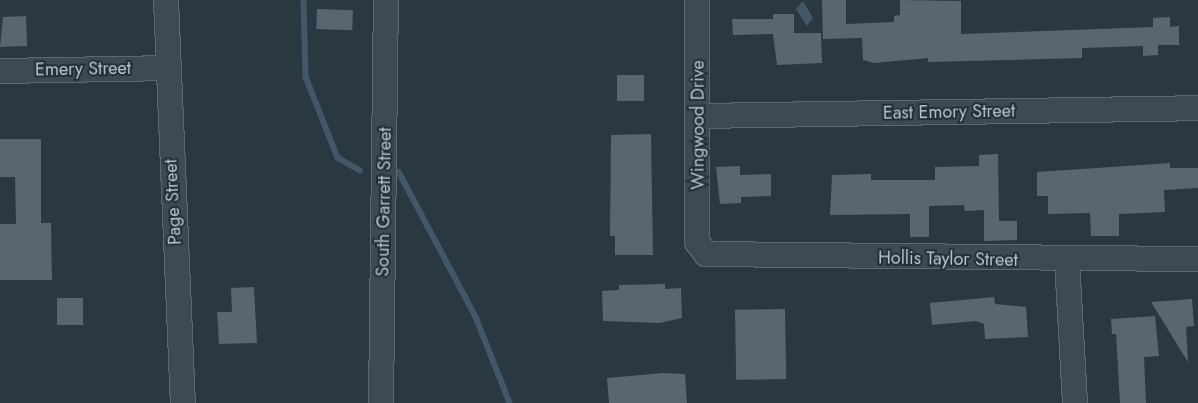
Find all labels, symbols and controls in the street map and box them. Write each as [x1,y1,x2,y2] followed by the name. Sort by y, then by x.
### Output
[35,57,131,81] street label: Emery Street
[687,60,709,190] street label: Wingwood Drive
[883,100,1015,124] street label: East Emory Street
[372,127,396,277] street label: South Garrett Street
[160,159,186,245] street label: Page Street
[878,247,1018,271] street label: Hollis Taylor Street

